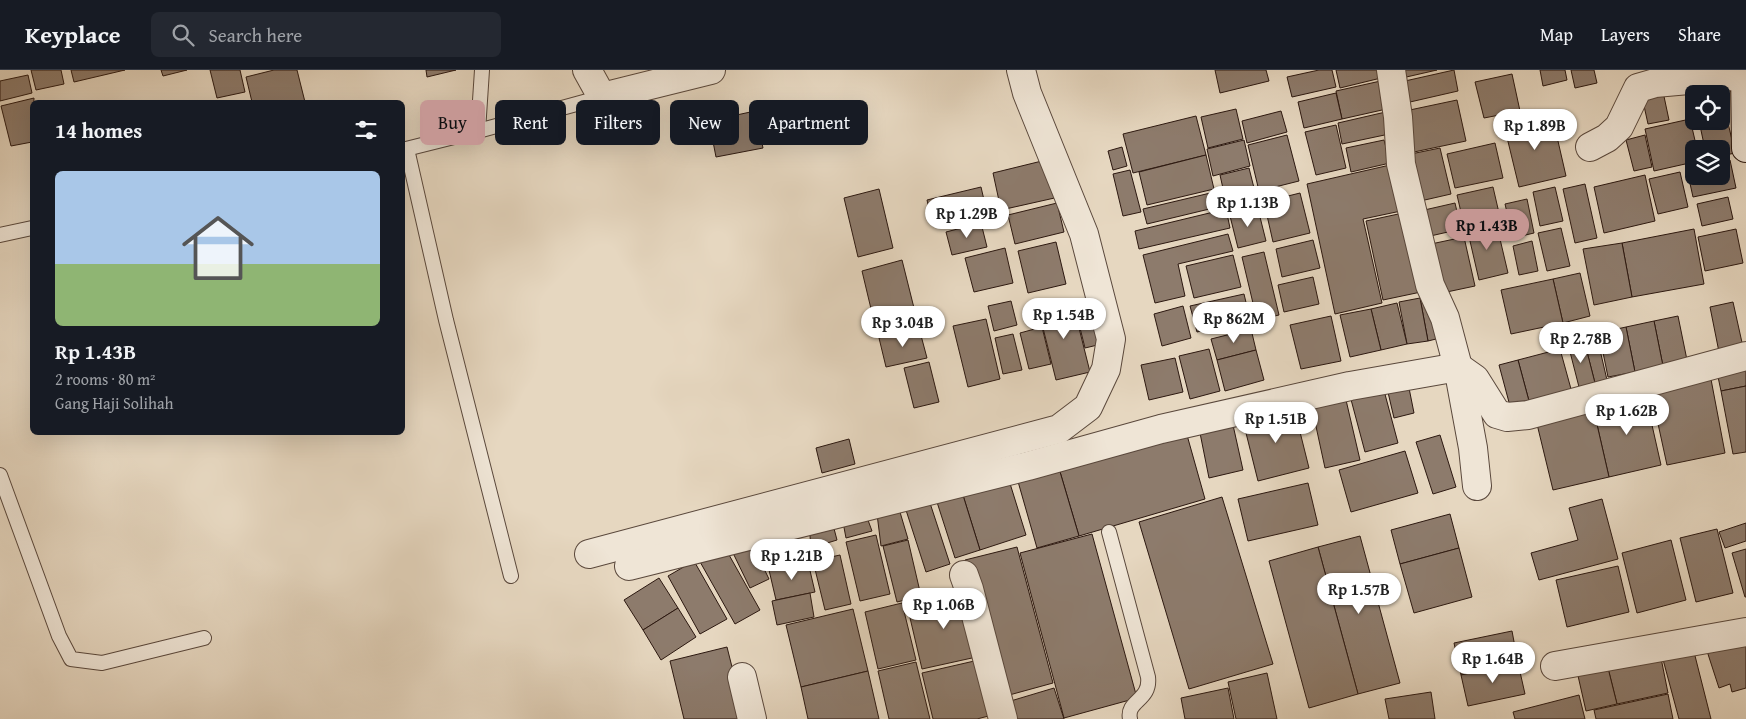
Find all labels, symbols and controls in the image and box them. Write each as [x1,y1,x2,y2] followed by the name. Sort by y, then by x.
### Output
[151,12,501,57] search box
[25,17,121,52] text: Keyplace
[169,21,197,49] icon: search
[209,21,302,49] text: Search here
[1540,21,1573,48] text: Map
[1601,21,1650,48] text: Layers
[1678,21,1721,48] text: Share
[1685,85,1730,185] map controls
[1685,85,1730,130] button: locate
[420,100,485,145] chip: Buy
[495,100,566,145] chip: Rent
[576,100,660,145] chip: Filters
[670,100,739,145] chip: New
[749,100,868,145] chip: Apartment
[1483,108,1587,151] pin: Rp 1.89B
[1504,113,1566,137] text: Rp 1.89B
[55,115,142,146] text: 14 homes
[352,116,380,144] icon: filters
[1685,140,1730,185] button: layers
[1196,186,1300,228] pin: Rp 1.13B
[1217,190,1279,214] text: Rp 1.13B
[915,196,1019,239] pin: Rp 1.29B
[936,201,998,225] text: Rp 1.29B
[173,203,263,293] icon: home
[1435,208,1539,251] pin: Rp 1.43B
[1456,213,1518,237] text: Rp 1.43B
[1012,298,1116,340] pin: Rp 1.54B
[1033,302,1095,326] text: Rp 1.54B
[1188,302,1280,344] pin: Rp 862M
[851,306,955,348] pin: Rp 3.04B
[1203,306,1265,330] text: Rp 862M
[872,310,934,334] text: Rp 3.04B
[1529,322,1633,364] pin: Rp 2.78B
[1550,326,1612,350] text: Rp 2.78B
[55,336,136,367] text: Rp 1.43B
[55,367,155,391] text: 2 rooms · 80 m²
[55,391,173,415] text: Gang Haji Solihah
[1575,394,1679,436] pin: Rp 1.62B
[1596,398,1658,422] text: Rp 1.62B
[1224,402,1328,444] pin: Rp 1.51B
[1245,406,1307,430] text: Rp 1.51B
[740,538,844,581] pin: Rp 1.21B
[761,543,823,567] text: Rp 1.21B
[1307,572,1411,615] pin: Rp 1.57B
[1328,577,1390,601] text: Rp 1.57B
[892,588,996,630] pin: Rp 1.06B
[913,592,975,616] text: Rp 1.06B
[1441,642,1545,684] pin: Rp 1.64B
[1462,646,1524,670] text: Rp 1.64B

